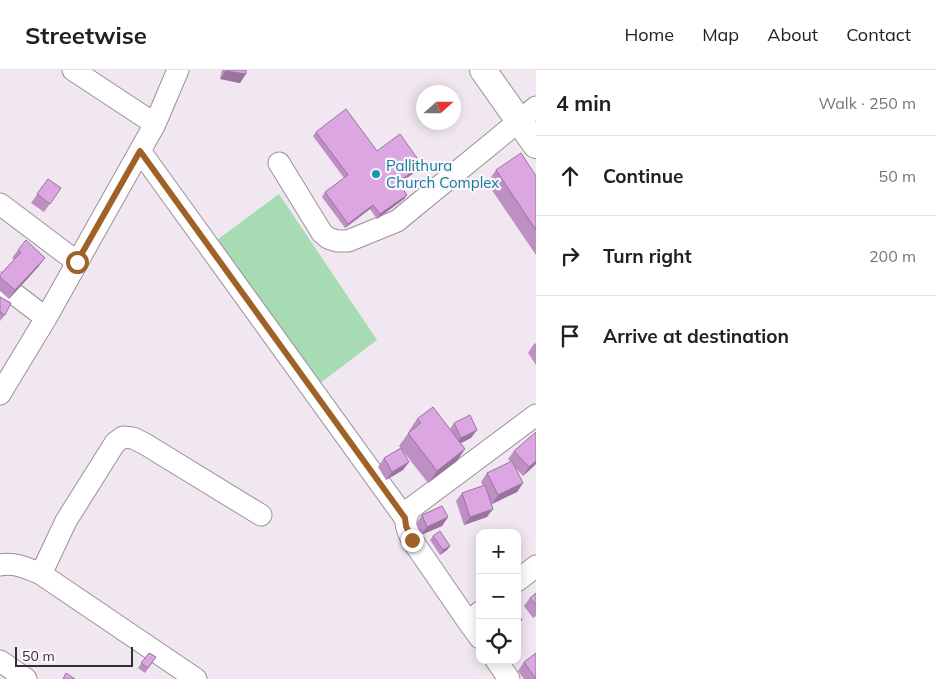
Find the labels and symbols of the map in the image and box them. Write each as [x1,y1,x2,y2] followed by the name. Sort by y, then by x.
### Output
[416,85,461,130] north arrow
[386,156,499,192] place label: Pallithura Church Complex
[370,168,382,180] marker: Pallithura Church Complex
[66,251,89,274] route start
[401,529,424,552] route end
[15,644,132,667] scale bar

